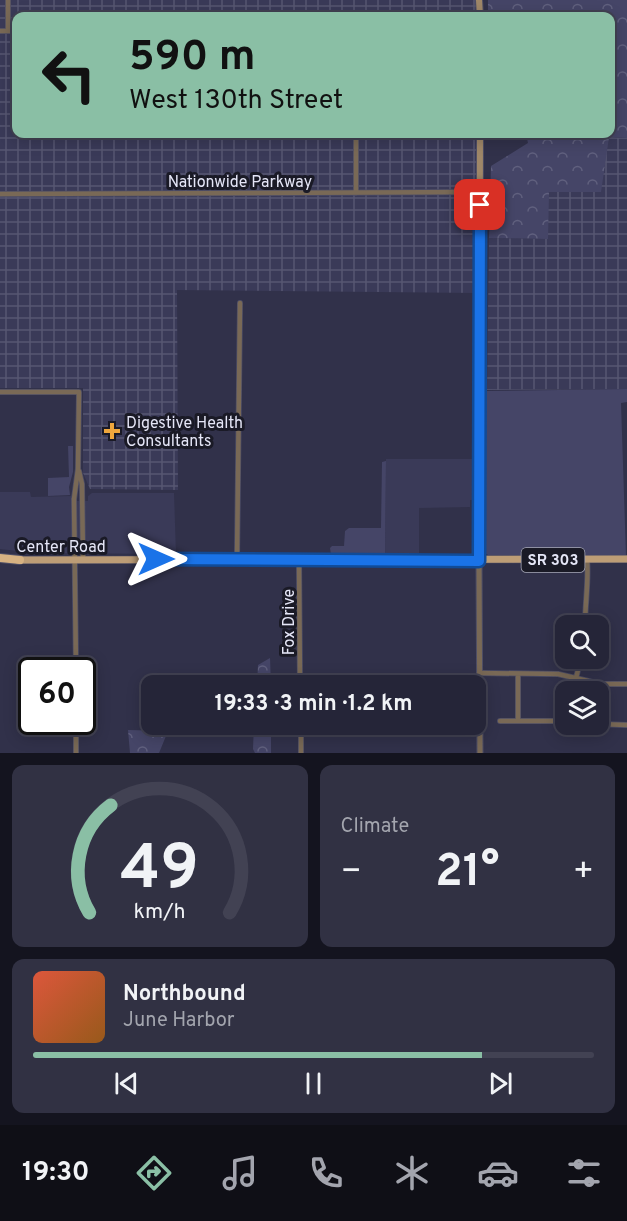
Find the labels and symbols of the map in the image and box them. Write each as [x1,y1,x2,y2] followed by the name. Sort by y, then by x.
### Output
[168,173,312,193] street label: Nationwide Parkway
[454,179,505,230] pin
[126,414,243,452] place label: Digestive Health Consultants
[103,422,121,440] marker: Digestive Health Consultants
[124,527,188,591] position arrow
[16,538,106,558] street label: Center Road
[522,548,584,572] road number: SR 303
[280,589,300,655] street label: Fox Drive
[18,657,96,735] speed limit sign: 60

